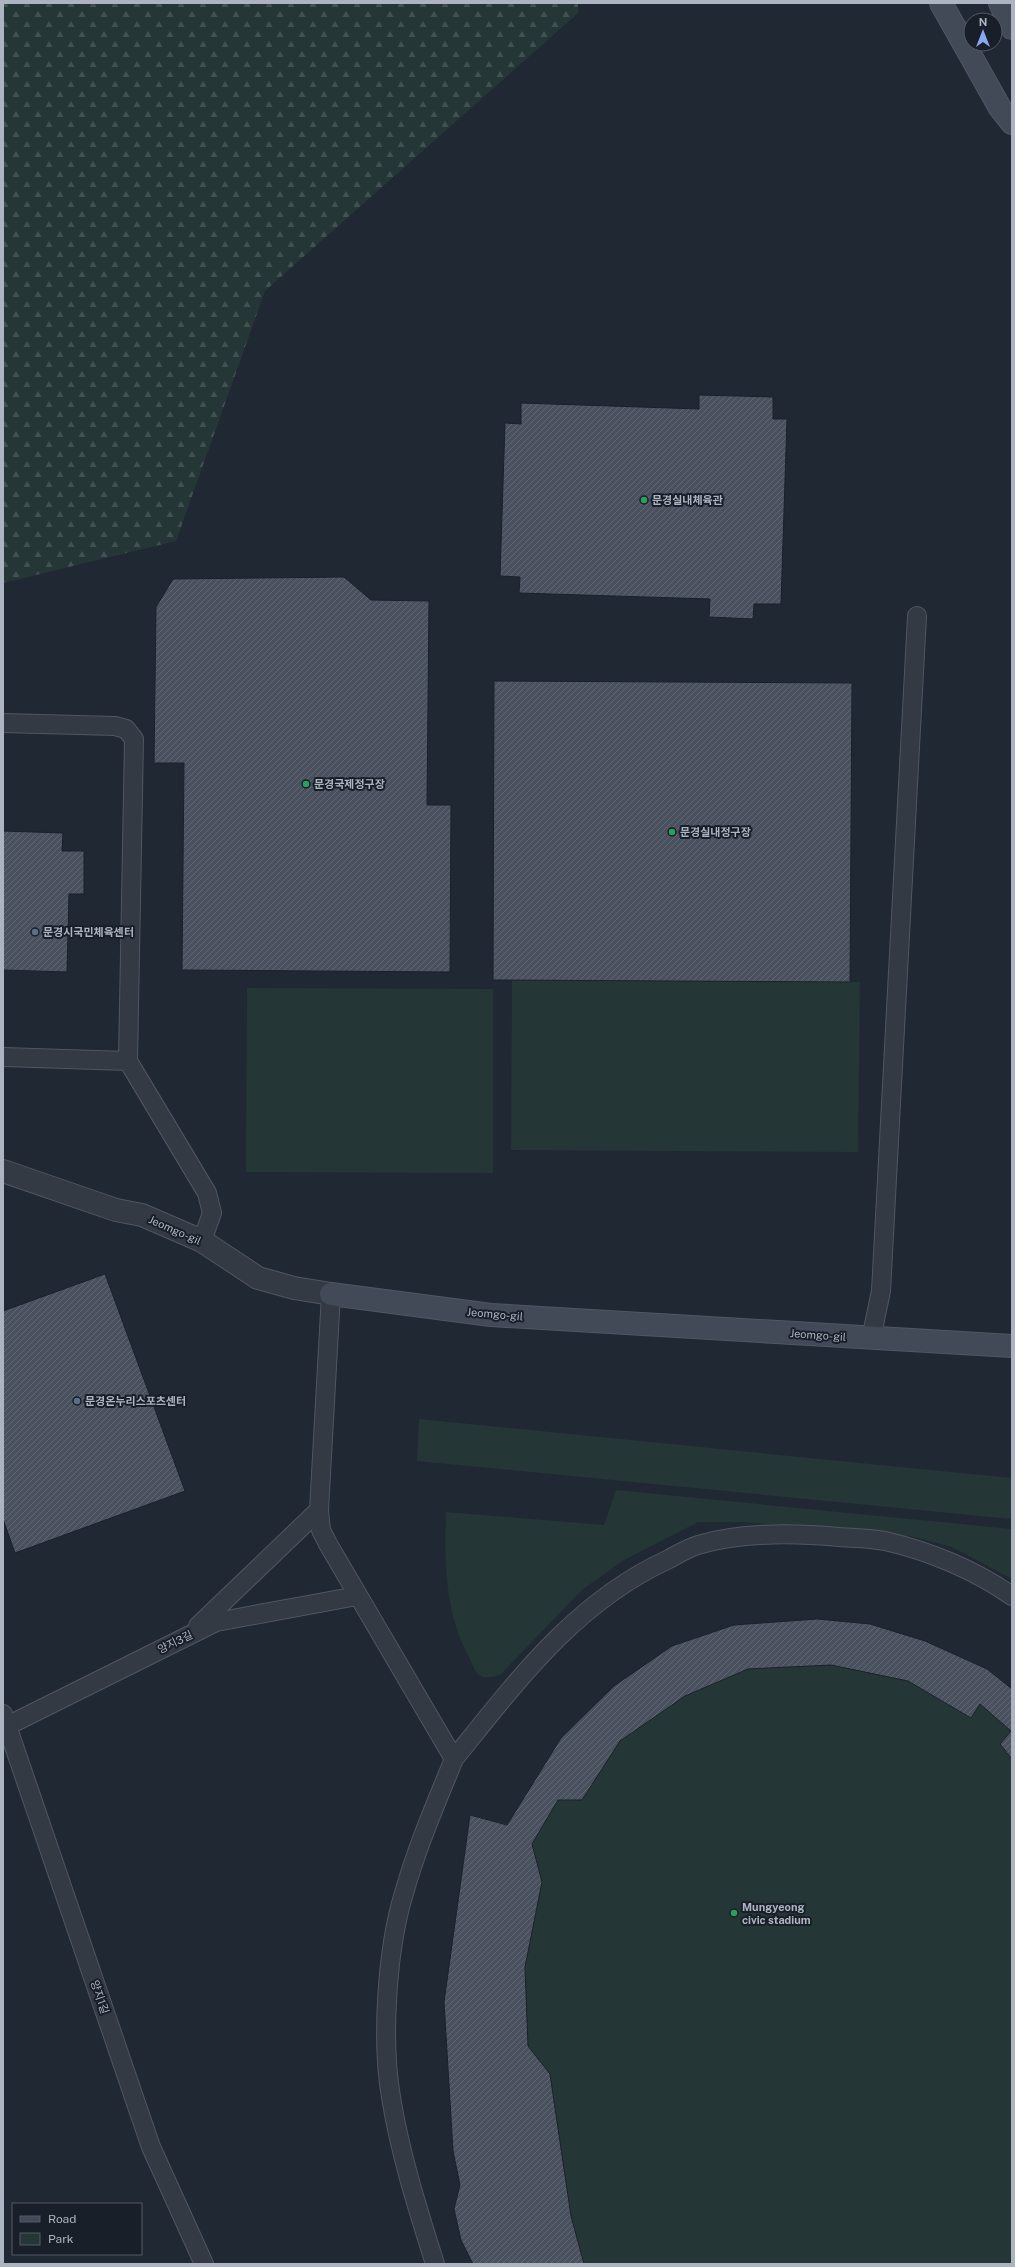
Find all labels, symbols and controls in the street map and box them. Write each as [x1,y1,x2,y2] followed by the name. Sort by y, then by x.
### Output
[963,12,1003,52] north arrow
[979,16,987,28] text: N
[652,494,723,506] place label: 문경실내체육관
[639,495,649,505] marker: 문경실내체육관
[314,778,385,790] place label: 문경국제정구장
[301,779,311,789] marker: 문경국제정구장
[680,826,751,838] place label: 문경실내정구장
[667,827,677,837] marker: 문경실내정구장
[43,926,134,938] place label: 문경시국민체육센터
[30,927,40,937] marker: 문경시국민체육센터
[147,1213,203,1247] street label: Jeomgo-gil
[466,1306,524,1322] street label: Jeomgo-gil
[789,1327,847,1343] street label: Jeomgo-gil
[85,1395,186,1407] place label: 문경온누리스포츠센터
[72,1396,82,1406] marker: 문경온누리스포츠센터
[156,1628,194,1656] street label: 양지3길
[742,1901,811,1926] place label: Mungyeong civic stadium
[729,1908,739,1918] marker: Mungyeong civic stadium
[89,1979,111,2015] street label: 양지1길
[12,2203,142,2255] legend
[48,2212,76,2226] text: Road
[48,2232,74,2246] text: Park

